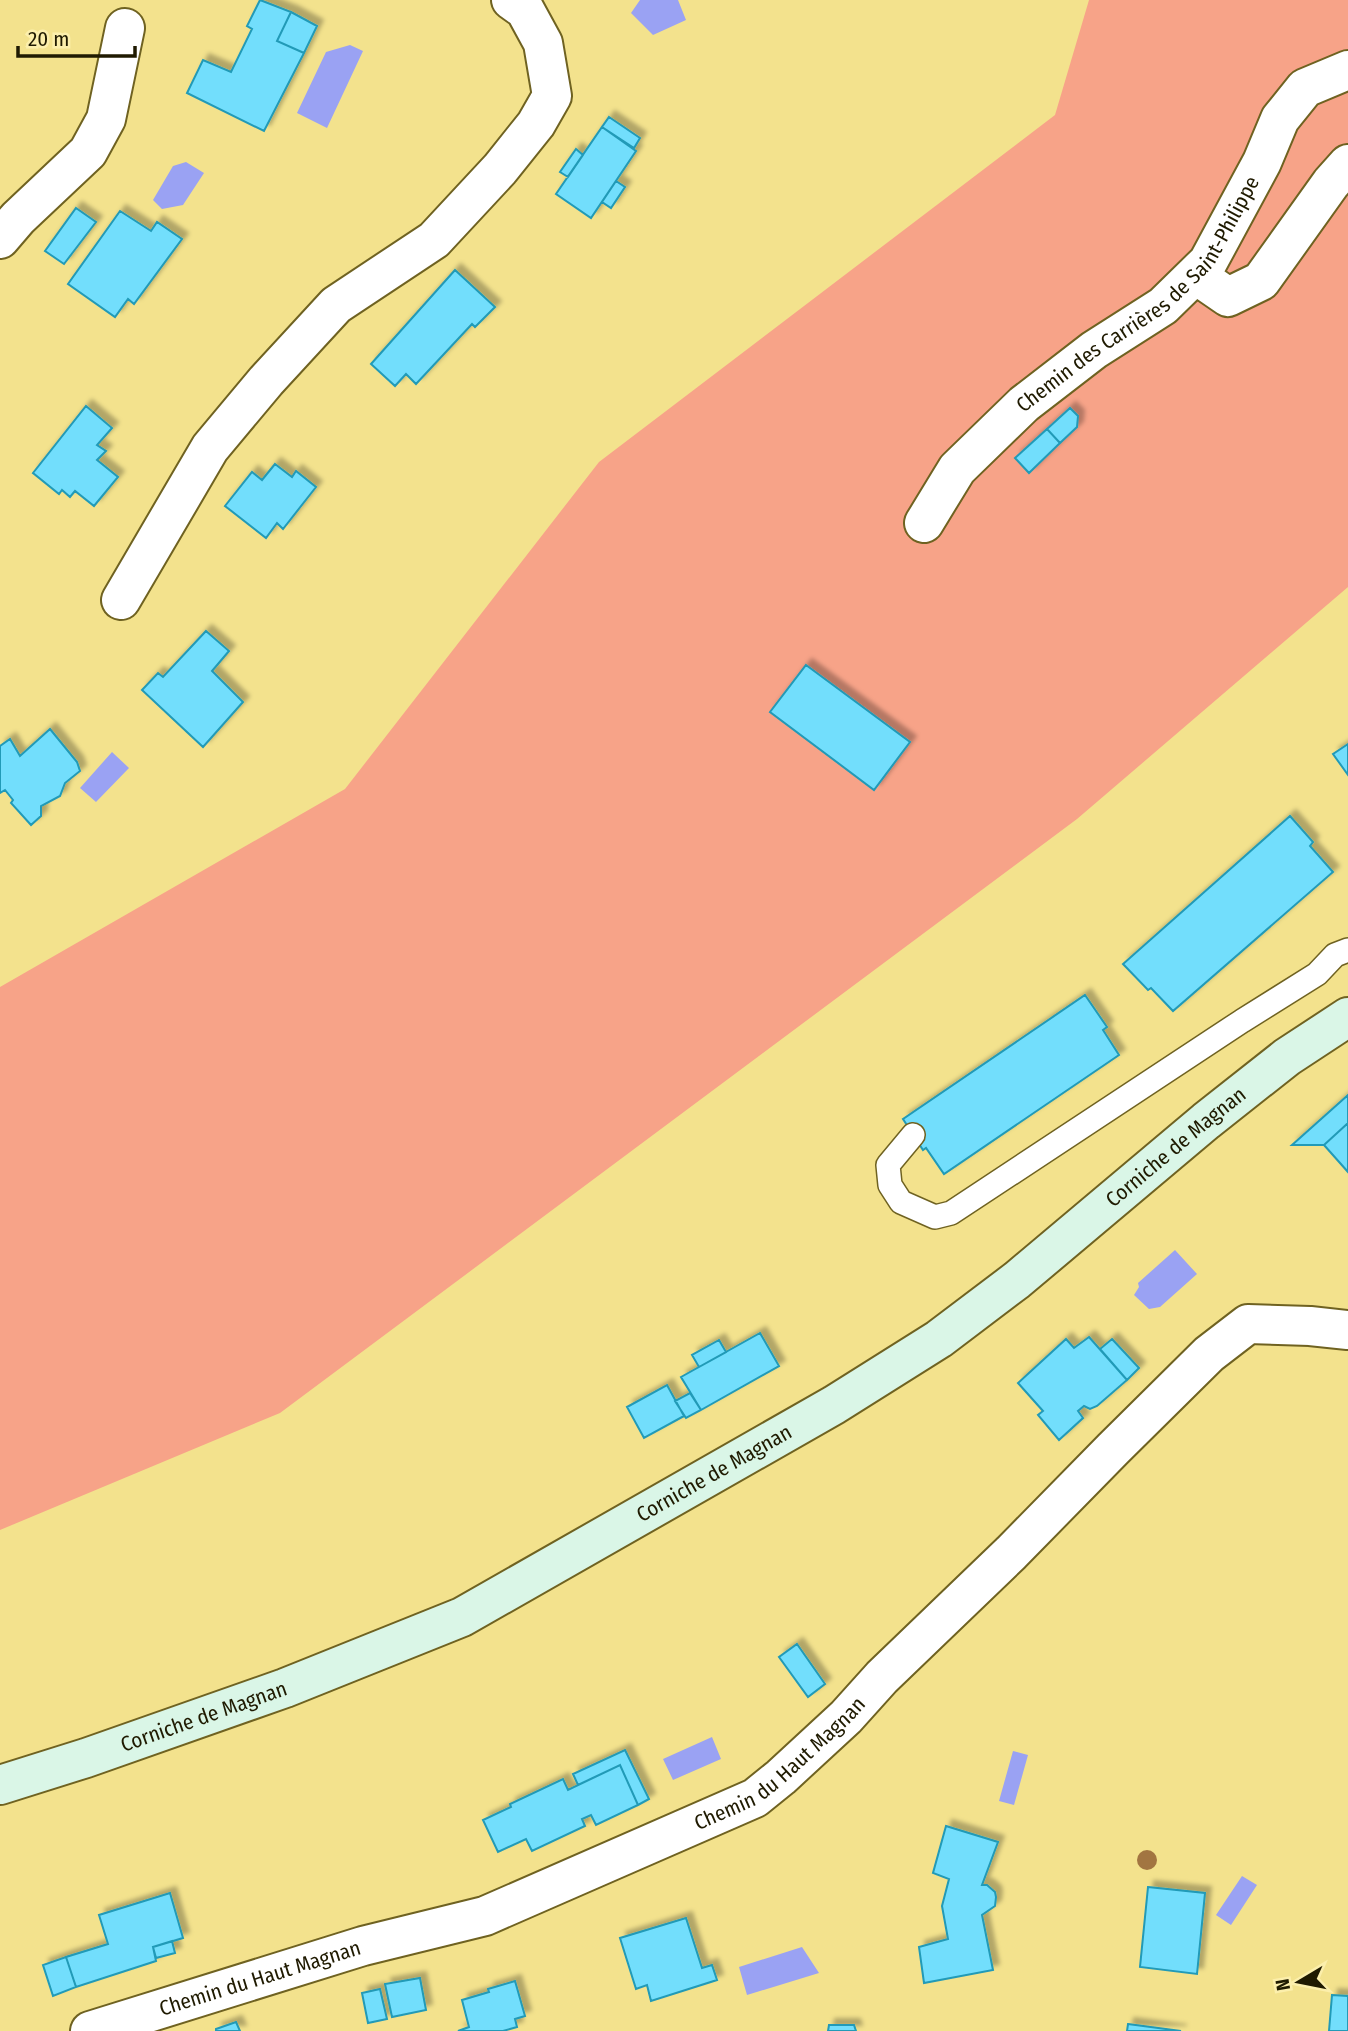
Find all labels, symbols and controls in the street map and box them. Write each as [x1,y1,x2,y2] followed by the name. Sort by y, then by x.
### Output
[18,14,135,58] scale bar
[28,26,69,52] text: 20 m
[1011,172,1265,418] street label: Chemin des Carrières de Saint-Philippe
[1100,1081,1251,1213] street label: Corniche de Magnan
[632,1419,796,1528] street label: Corniche de Magnan
[117,1675,290,1758] street label: Corniche de Magnan
[690,1691,871,1836] street label: Chemin du Haut Magnan
[156,1934,364,2022] street label: Chemin du Haut Magnan
[1264,1947,1334,2017] north arrow
[1270,1977,1295,1992] text: N

